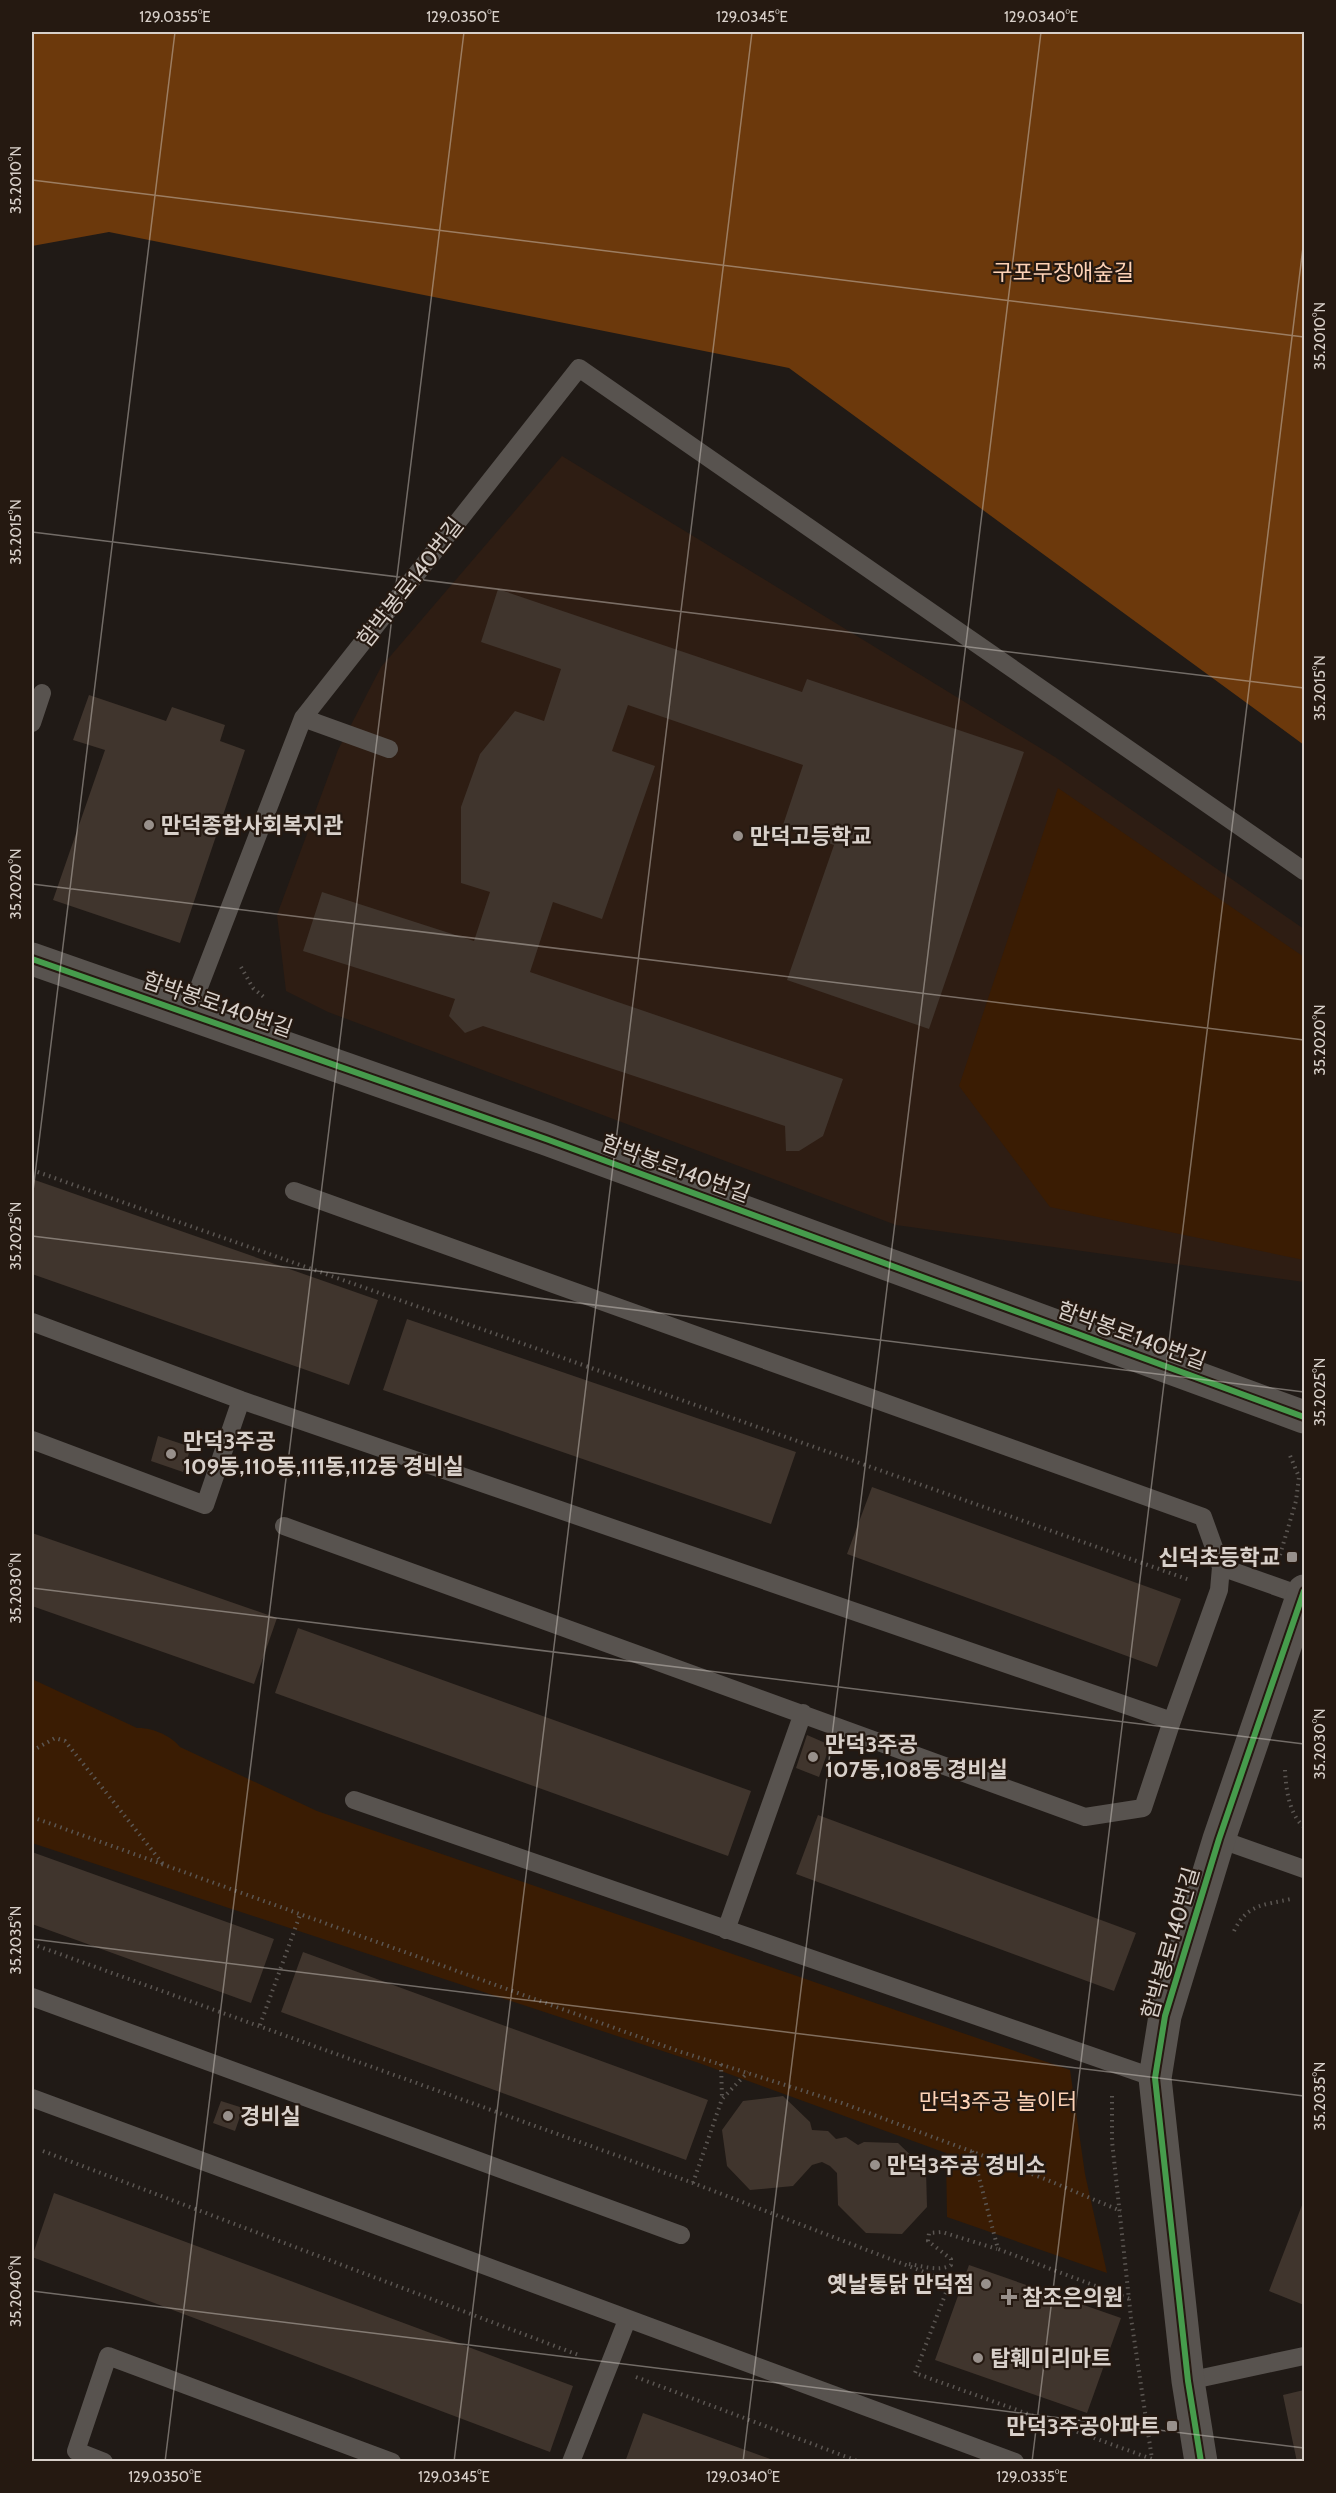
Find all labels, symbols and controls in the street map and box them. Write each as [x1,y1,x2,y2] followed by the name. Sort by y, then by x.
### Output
[139,8,211,26] text: 129.0355°E
[426,8,500,26] text: 129.0350°E
[716,8,788,26] text: 129.0345°E
[1004,8,1078,26] text: 129.0340°E
[7,146,25,214] text: 35.2010°N
[992,259,1134,286] park label: 구포무장애숲길
[1311,302,1329,370] text: 35.2010°N
[7,499,25,565] text: 35.2015°N
[352,512,469,652] street label: 함박봉로140번길
[1311,655,1329,721] text: 35.2015°N
[161,812,343,839] place label: 만덕종합사회복지관
[142,818,156,832] marker: 만덕종합사회복지관
[750,823,871,850] place label: 만덕고등학교
[731,829,745,843] marker: 만덕고등학교
[7,849,25,919] text: 35.2020°N
[139,966,296,1043] street label: 함박봉로140번길
[1311,1005,1329,1075] text: 35.2020°N
[598,1129,754,1208] street label: 함박봉로140번길
[7,1202,25,1270] text: 35.2025°N
[1054,1296,1210,1375] street label: 함박봉로140번길
[1311,1358,1329,1426] text: 35.2025°N
[183,1428,464,1480] place label: 만덕3주공 109동,110동,111동,112동 경비실
[164,1447,178,1461] marker: 만덕3주공 109동,110동,111동,112동 경비실
[1159,1544,1280,1571] place label: 신덕초등학교
[1285,1550,1299,1564] marker: 신덕초등학교
[7,1552,25,1624] text: 35.2030°N
[1311,1708,1329,1780] text: 35.2030°N
[825,1731,1008,1783] place label: 만덕3주공 107동,108동 경비실
[806,1750,820,1764] marker: 만덕3주공 107동,108동 경비실
[1136,1864,1205,2022] street label: 함박봉로140번길
[7,1906,25,1974] text: 35.2035°N
[1311,2062,1329,2130] text: 35.2035°N
[919,2088,1077,2115] park label: 만덕3주공 놀이터
[240,2103,301,2130] place label: 경비실
[221,2109,235,2123] marker: 경비실
[887,2152,1046,2179] place label: 만덕3주공 경비소
[868,2158,882,2172] marker: 만덕3주공 경비소
[7,2255,25,2327] text: 35.2040°N
[827,2271,974,2298] place label: 옛날통닭 만덕점
[979,2277,993,2291] marker: 옛날통닭 만덕점
[1022,2284,1123,2311] place label: 참조은의원
[1000,2288,1018,2306] marker: 참조은의원
[990,2345,1111,2372] place label: 탑훼미리마트
[971,2351,985,2365] marker: 탑훼미리마트
[1006,2413,1160,2440] place label: 만덕3주공아파트
[1165,2419,1179,2433] marker: 만덕3주공아파트
[128,2468,202,2486] text: 129.0350°E
[418,2468,490,2486] text: 129.0345°E
[706,2468,780,2486] text: 129.0340°E
[996,2468,1068,2486] text: 129.0335°E

